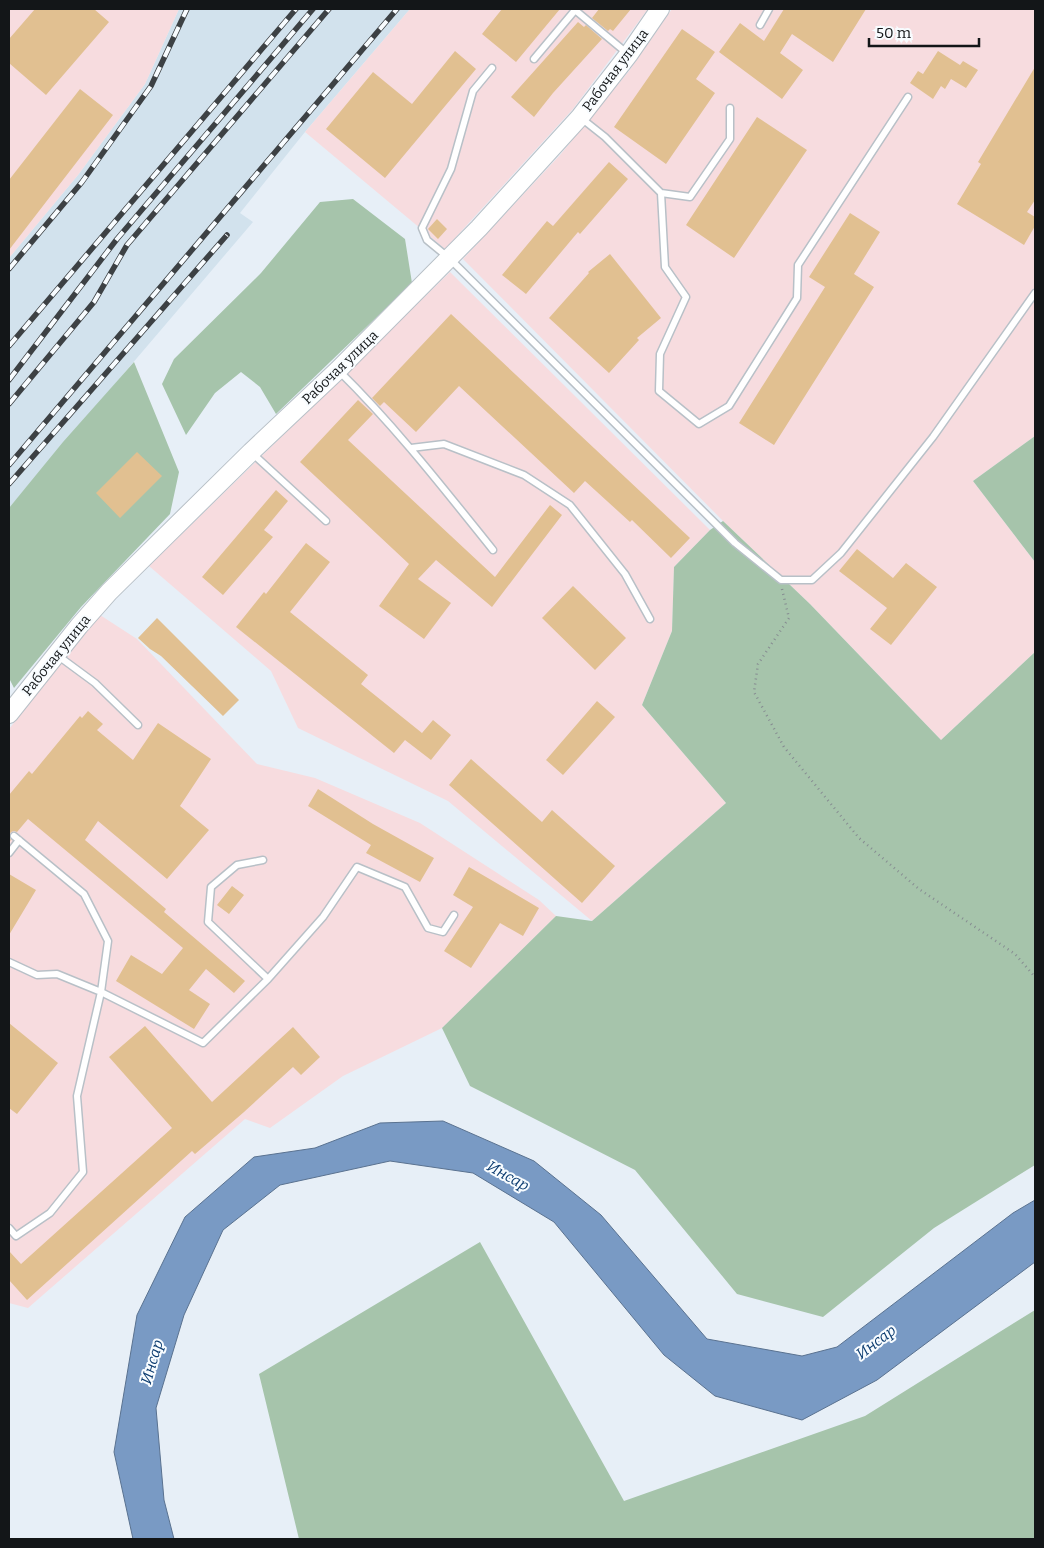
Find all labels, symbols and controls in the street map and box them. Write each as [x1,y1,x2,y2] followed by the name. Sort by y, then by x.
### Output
[869,15,979,47] scale bar
[876,24,912,42] text: 50 m
[579,25,652,115] street label: Рабочая улица
[299,327,382,408] street label: Рабочая улица
[19,611,94,699] street label: Рабочая улица
[484,1157,532,1195] water label: Инсар
[852,1321,900,1363] water label: Инсар
[137,1338,167,1386] water label: Инсар

